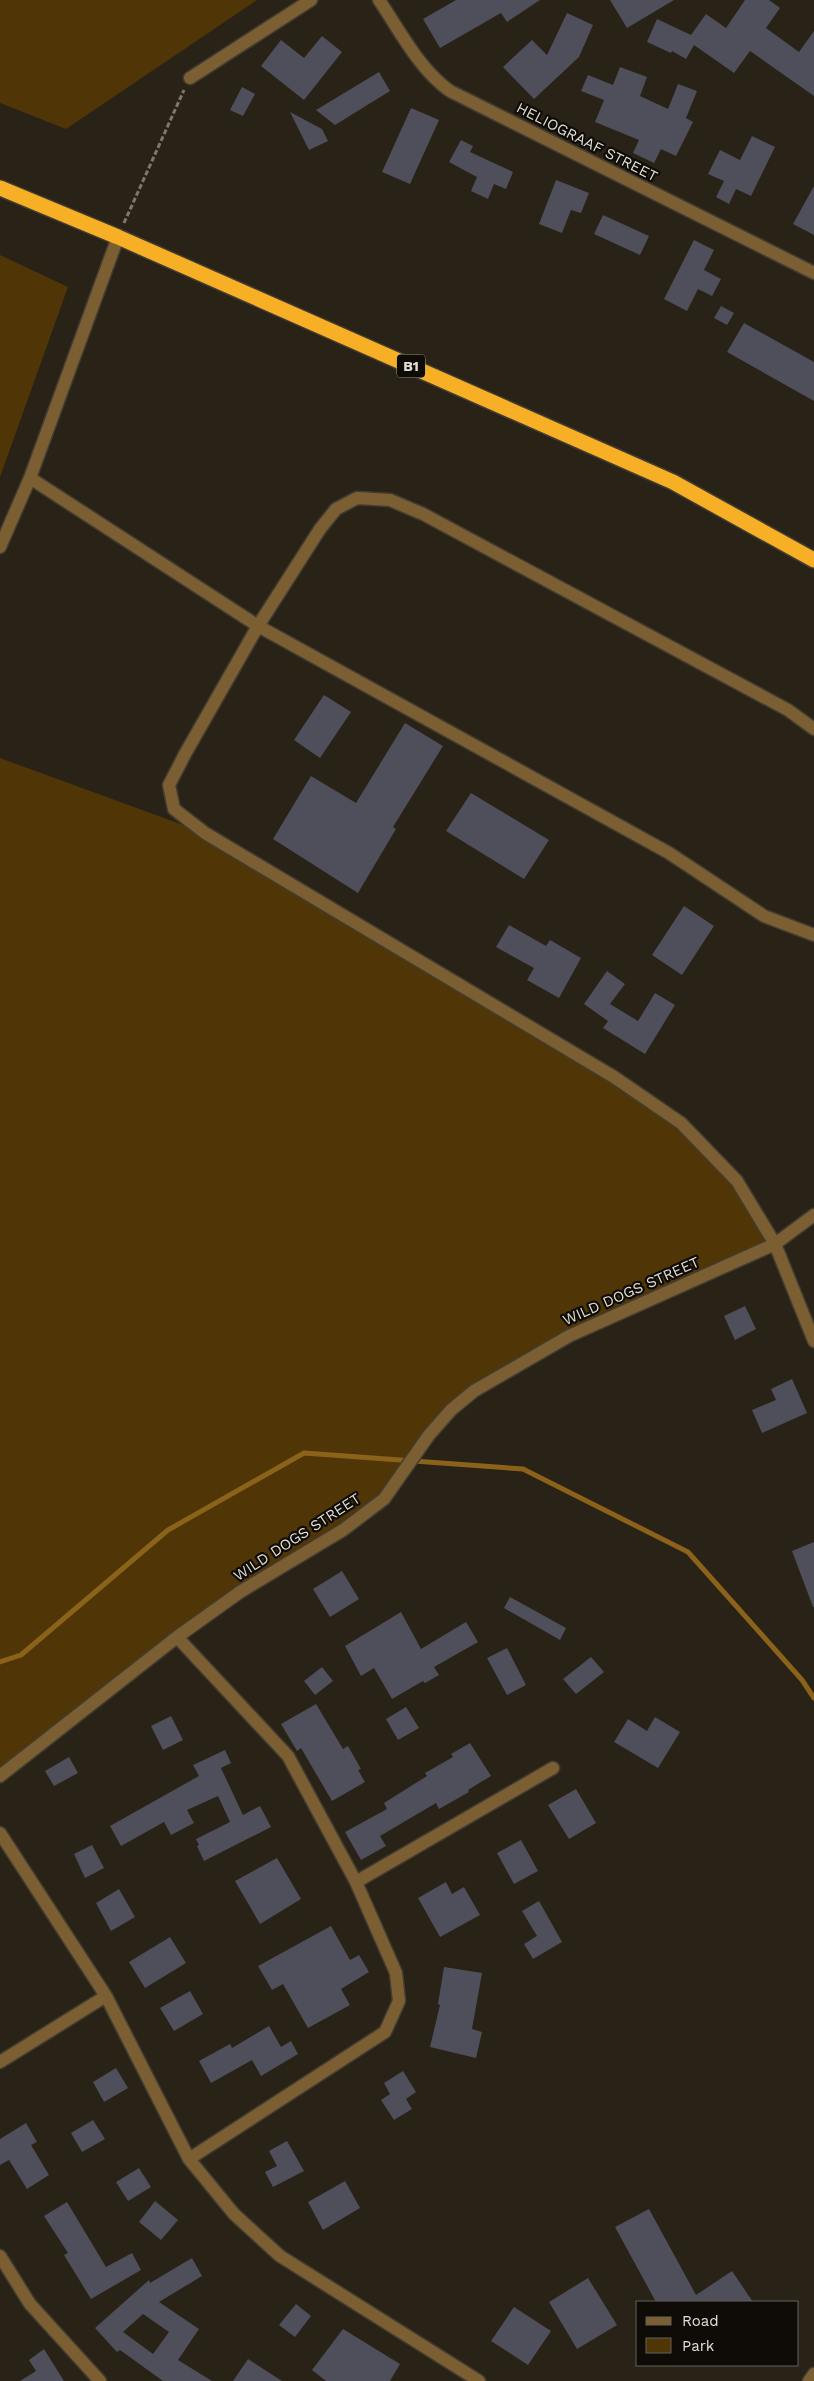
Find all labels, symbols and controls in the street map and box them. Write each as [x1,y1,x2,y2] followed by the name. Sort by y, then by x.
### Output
[513,99,661,185] street label: HELIOGRAAF STREET
[397,354,425,378] road number: B1
[560,1253,702,1329] street label: WILD DOGS STREET
[230,1489,364,1585] street label: WILD DOGS STREET
[636,2301,799,2366] legend
[682,2312,719,2330] text: Road
[682,2337,715,2355] text: Park

